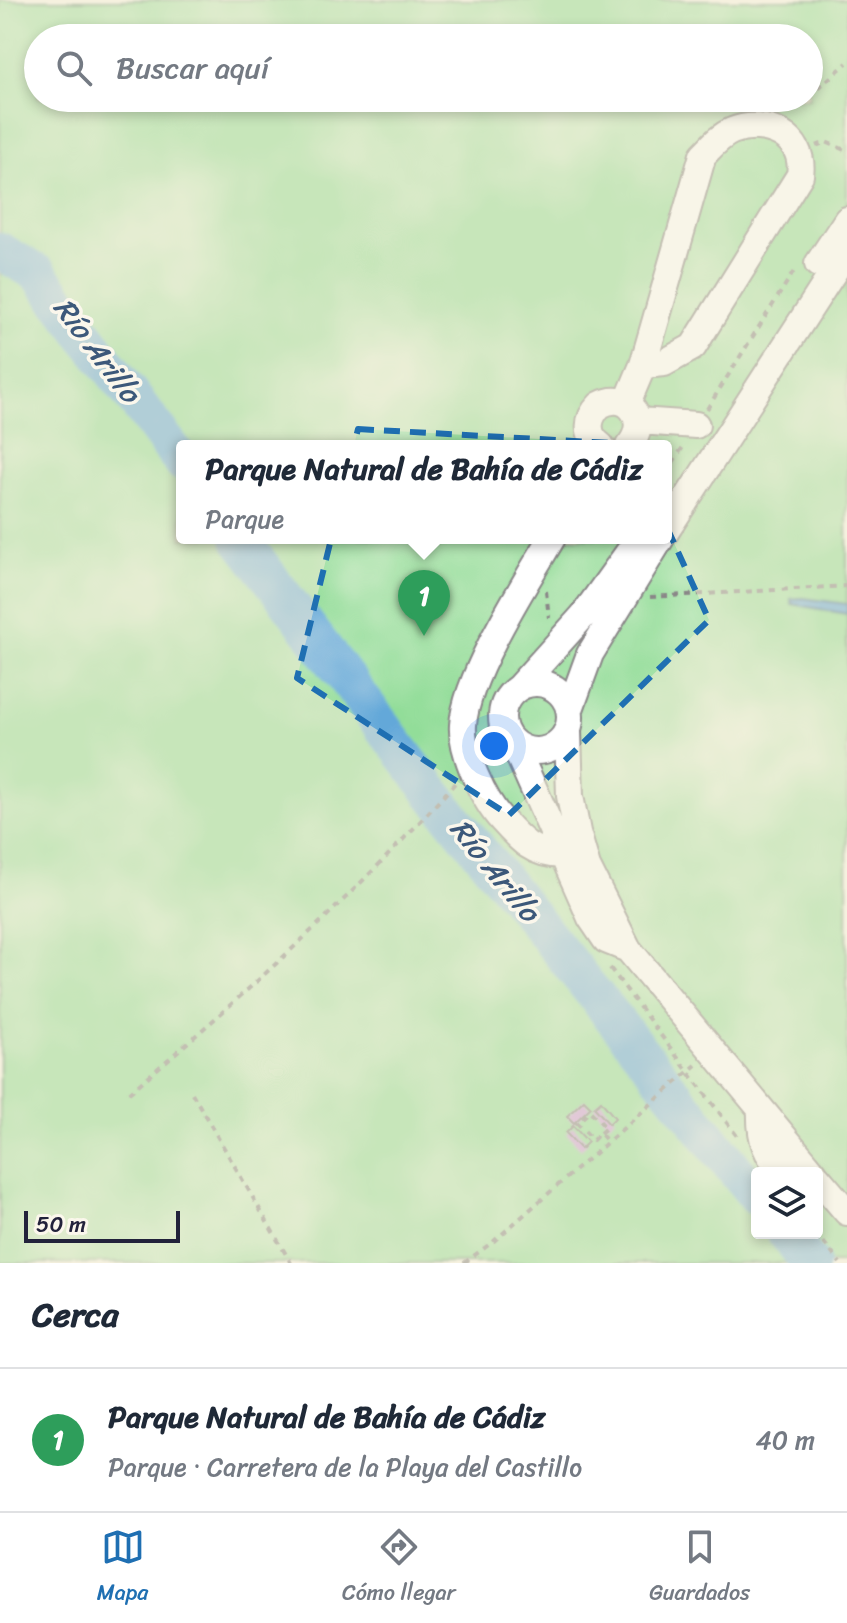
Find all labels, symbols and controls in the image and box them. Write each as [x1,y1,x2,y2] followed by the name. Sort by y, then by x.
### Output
[24,24,823,112] search box
[116,41,269,95] text: Buscar aquí
[52,46,96,90] icon: search
[39,285,156,417] water label: Río Arillo
[176,440,672,544] popup
[205,442,643,496] text: Parque Natural de Bahía de Cádiz
[205,496,284,542] text: Parque
[398,570,450,636] pin: 1
[474,726,514,766] your location
[436,806,556,936] water label: Río Arillo
[751,1167,823,1239] map controls
[751,1167,823,1239] button: layers
[36,1205,86,1244] text: 50 m
[24,1207,180,1243] scale bar
[32,1285,119,1345] text: Cerca
[108,1390,545,1444] text: Parque Natural de Bahía de Cádiz
[52,1417,64,1463] text: 1
[756,1417,815,1463] text: 40 m
[108,1444,582,1490] text: Parque · Carretera de la Playa del Castillo
[97,1525,148,1612] tab: Mapa
[342,1525,456,1612] tab: Cómo llegar
[649,1525,750,1612] tab: Guardados

